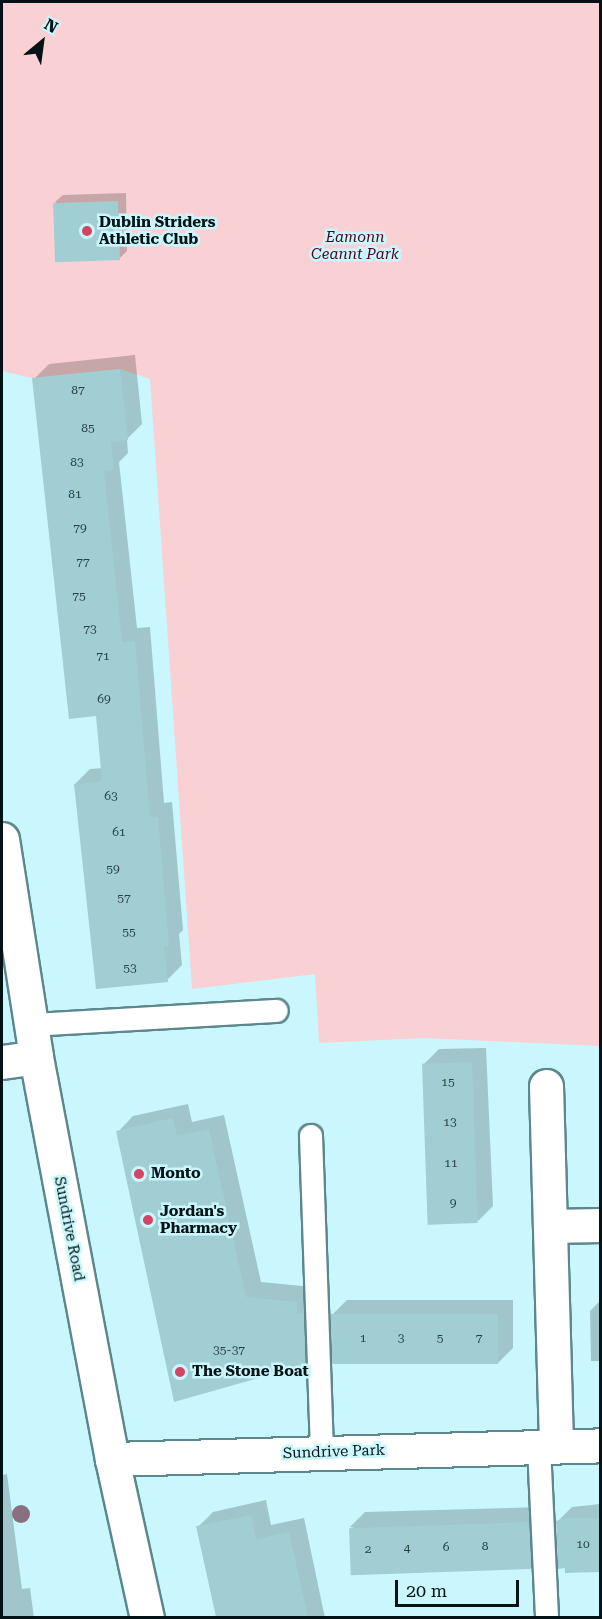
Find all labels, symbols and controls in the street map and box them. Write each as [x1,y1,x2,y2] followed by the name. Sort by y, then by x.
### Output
[12,12,72,72] north arrow
[41,15,61,37] text: N
[99,213,216,248] place label: Dublin Striders Athletic Club
[80,224,94,238] marker: Dublin Striders Athletic Club
[311,228,399,263] park label: Eamonn Ceannt Park
[71,384,85,398] house number: 87
[81,422,95,436] house number: 85
[70,456,84,470] house number: 83
[68,488,82,502] house number: 81
[73,522,87,536] house number: 79
[76,556,90,570] house number: 77
[72,590,86,604] house number: 75
[83,623,97,637] house number: 73
[96,650,110,664] house number: 71
[97,693,111,707] house number: 69
[104,790,118,804] house number: 63
[112,826,126,840] house number: 61
[106,863,120,877] house number: 59
[117,892,131,906] house number: 57
[122,926,136,940] house number: 55
[123,962,137,976] house number: 53
[441,1076,455,1090] house number: 15
[443,1116,457,1130] house number: 13
[444,1157,458,1171] house number: 11
[151,1165,201,1183] place label: Monto
[132,1167,146,1181] marker: Monto
[50,1175,88,1283] street label: Sundrive Road
[450,1197,456,1211] house number: 9
[160,1202,237,1237] place label: Jordan's Pharmacy
[141,1213,155,1227] marker: Jordan's Pharmacy
[360,1332,366,1346] house number: 1
[398,1332,404,1346] house number: 3
[437,1332,443,1346] house number: 5
[476,1332,482,1346] house number: 7
[213,1344,245,1358] house number: 35-37
[192,1363,309,1381] place label: The Stone Boat
[173,1365,187,1379] marker: The Stone Boat
[283,1441,385,1463] street label: Sundrive Park
[576,1538,590,1552] house number: 10
[482,1540,488,1554] house number: 8
[443,1541,449,1555] house number: 6
[404,1542,410,1556] house number: 4
[365,1543,371,1557] house number: 2
[398,1568,522,1606] scale bar
[406,1580,447,1601] text: 20 m

